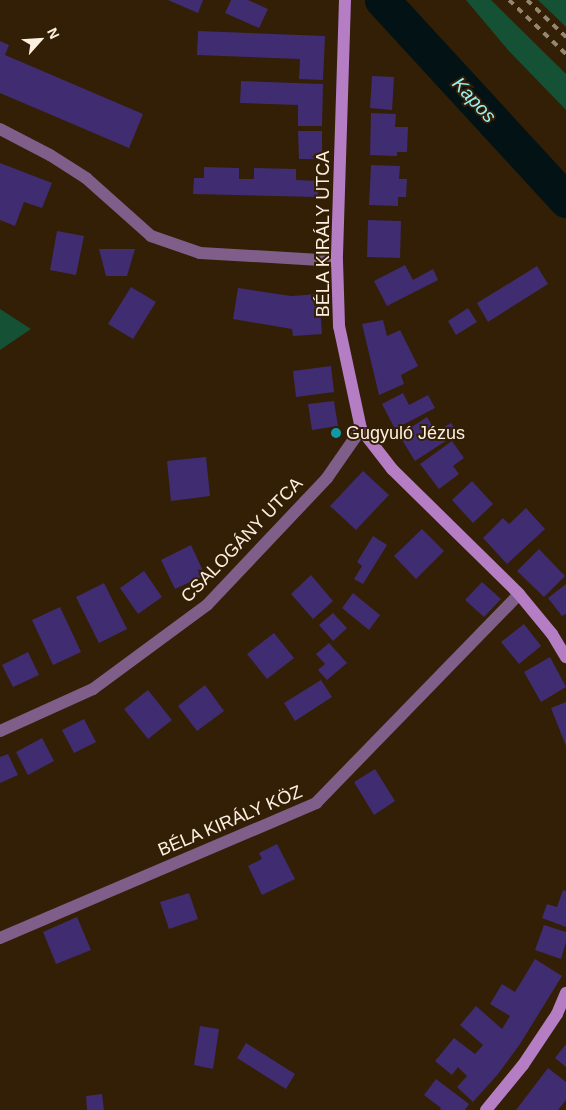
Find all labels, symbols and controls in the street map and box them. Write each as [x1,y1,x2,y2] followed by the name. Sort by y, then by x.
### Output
[15,15,65,65] north arrow
[44,25,63,41] text: N
[447,73,501,127] water label: Kapos
[312,150,334,318] street label: BÉLA KIRÁLY UTCA
[346,422,465,444] place label: Gugyuló Jézus
[330,427,342,439] marker: Gugyuló Jézus
[177,473,307,607] street label: CSALOGÁNY UTCA
[154,781,306,861] street label: BÉLA KIRÁLY KÖZ

